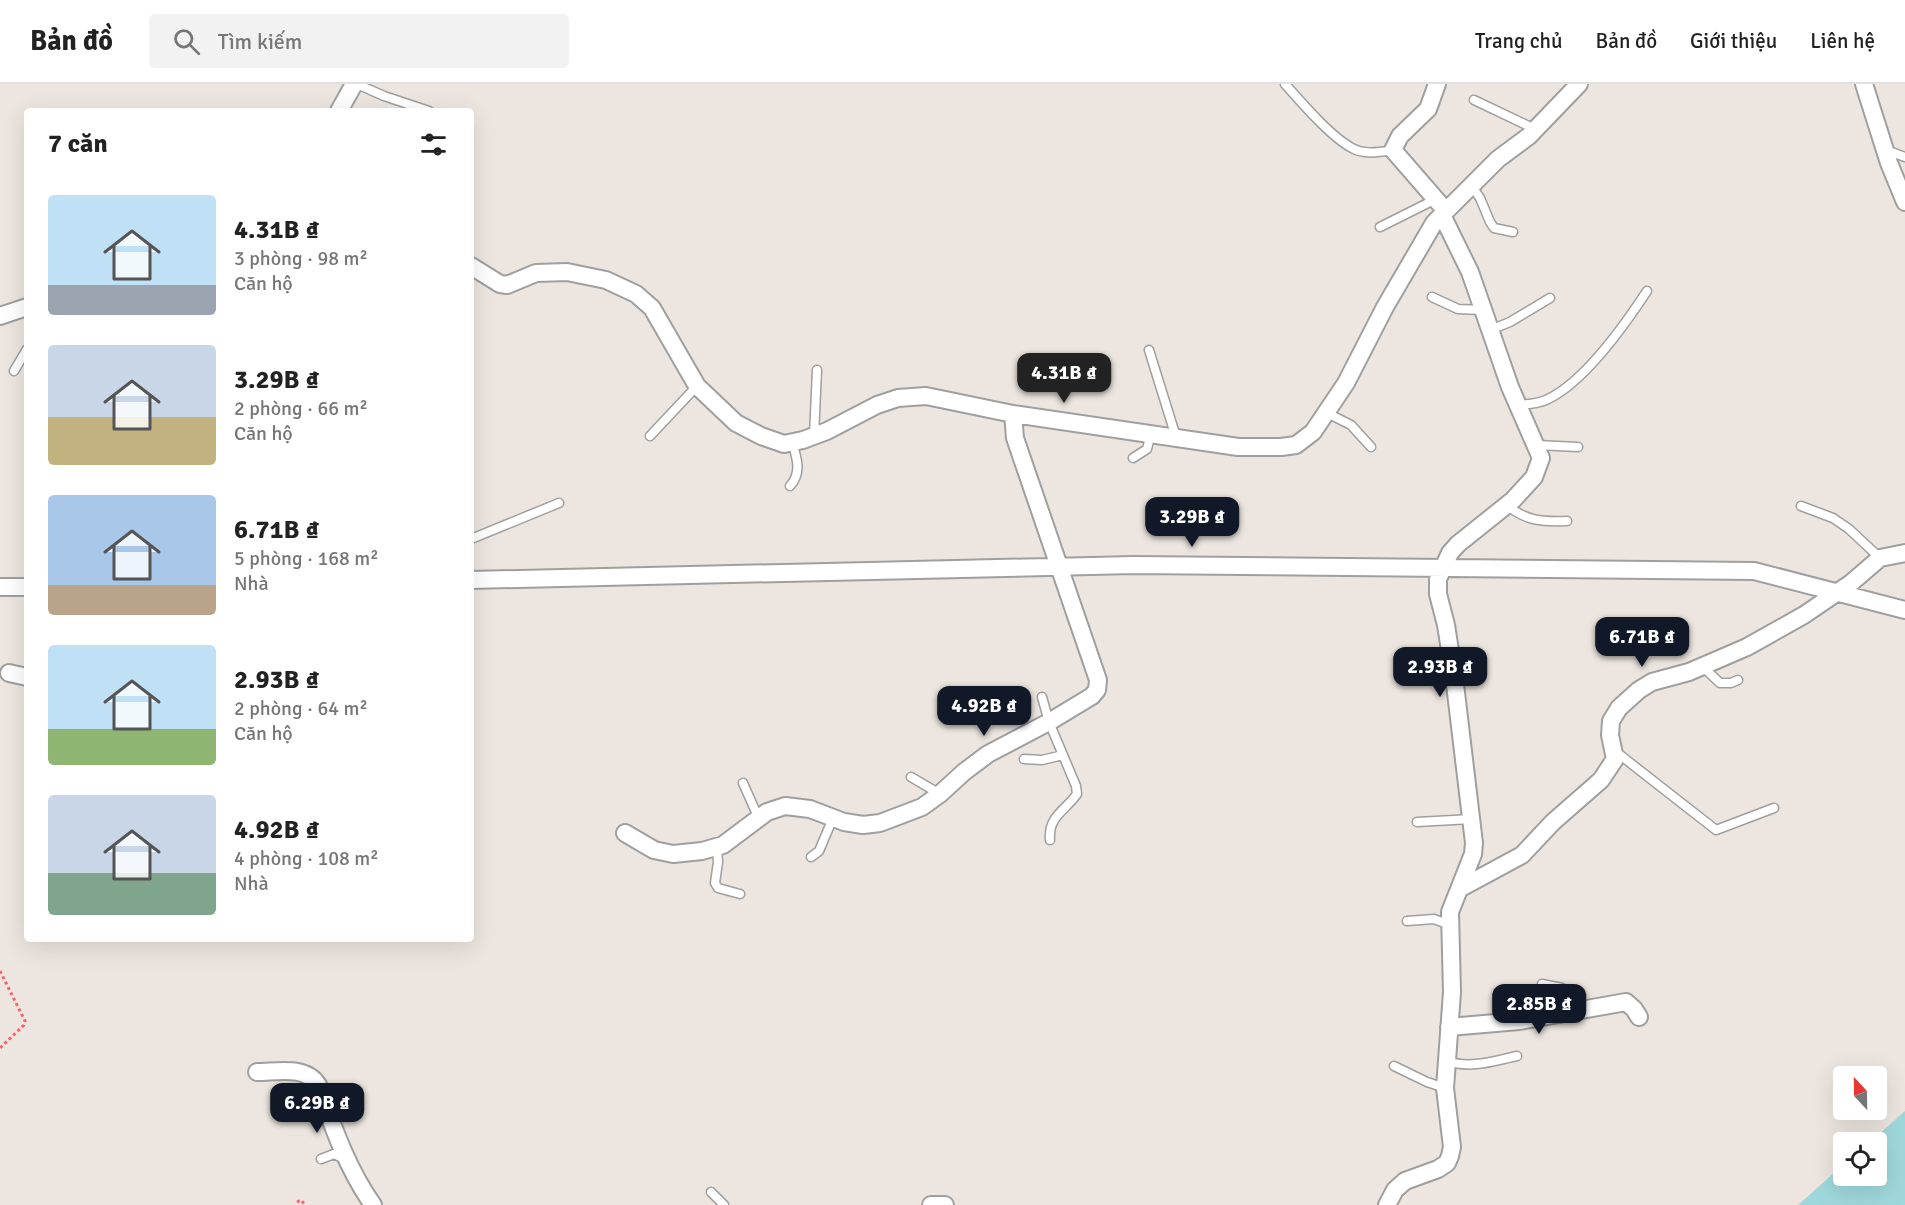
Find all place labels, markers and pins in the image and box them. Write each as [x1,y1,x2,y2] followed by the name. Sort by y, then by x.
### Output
[1009,353,1119,404] pin: 4.31B ₫
[1137,497,1247,548] pin: 3.29B ₫
[1587,617,1697,668] pin: 6.71B ₫
[1385,647,1495,698] pin: 2.93B ₫
[929,686,1039,737] pin: 4.92B ₫
[1484,984,1594,1035] pin: 2.85B ₫
[262,1083,372,1134] pin: 6.29B ₫

